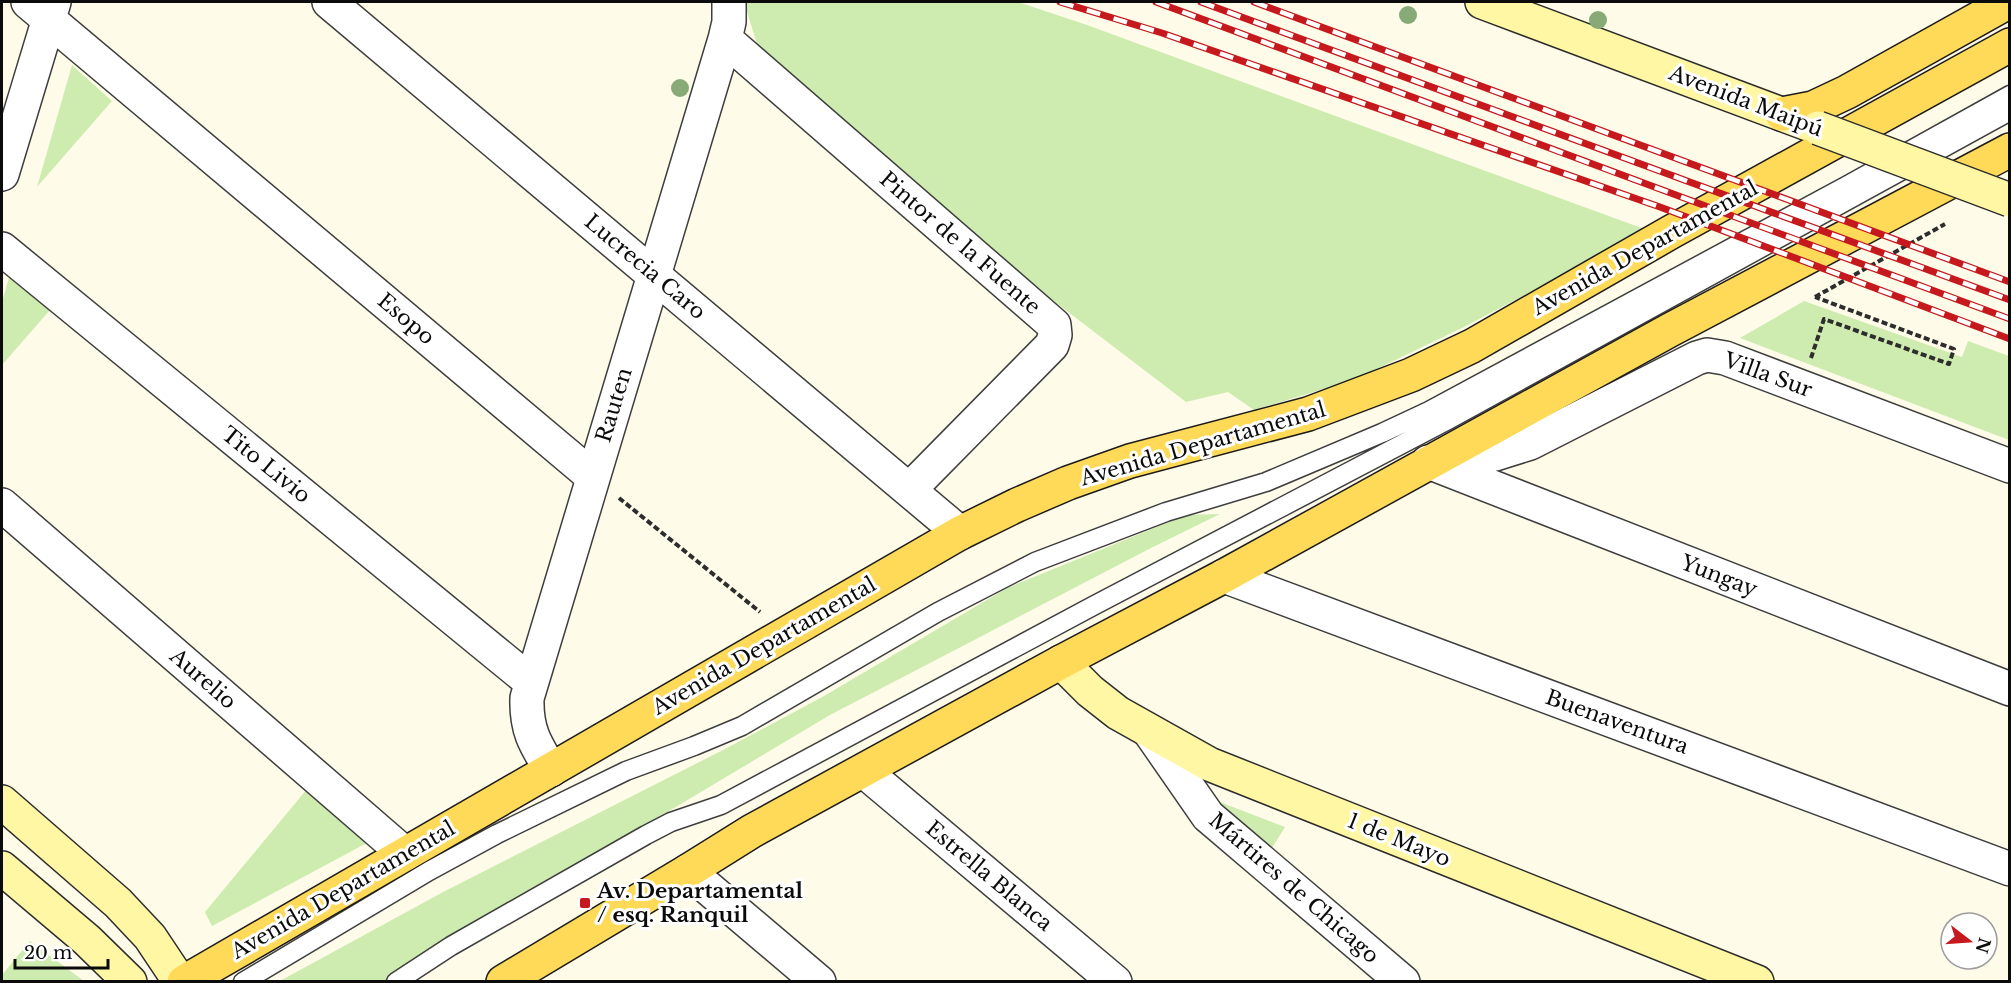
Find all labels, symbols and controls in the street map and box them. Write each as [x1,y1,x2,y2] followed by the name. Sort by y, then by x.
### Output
[1664,59,1827,142] street label: Avenida Maipú
[874,166,1046,320] street label: Pintor de la Fuente
[1527,175,1763,321] street label: Avenida Departamental
[579,209,711,325] street label: Lucrecia Caro
[372,288,440,350] street label: Esopo
[1719,347,1816,403] street label: Villa Sur
[590,365,638,445] street label: Rauten
[1076,396,1329,492] street label: Avenida Departamental
[216,421,316,509] street label: Tito Livio
[1676,549,1762,603] street label: Yungay
[647,571,881,721] street label: Avenida Departamental
[164,642,242,715] street label: Aurelio
[1542,684,1692,760] street label: Buenaventura
[1204,807,1384,969] street label: Mártires de Chicago
[1344,808,1454,872] street label: 1 de Mayo
[226,815,460,965] street label: Avenida Departamental
[920,815,1058,937] street label: Estrella Blanca
[596,878,803,928] place label: Av. Departamental / esq. Ranquil
[578,896,592,910] marker: Av. Departamental / esq. Ranquil
[1939,911,1999,971] north arrow
[15,932,108,970] scale bar
[1972,935,1995,956] text: N
[24,942,72,964] text: 20 m

